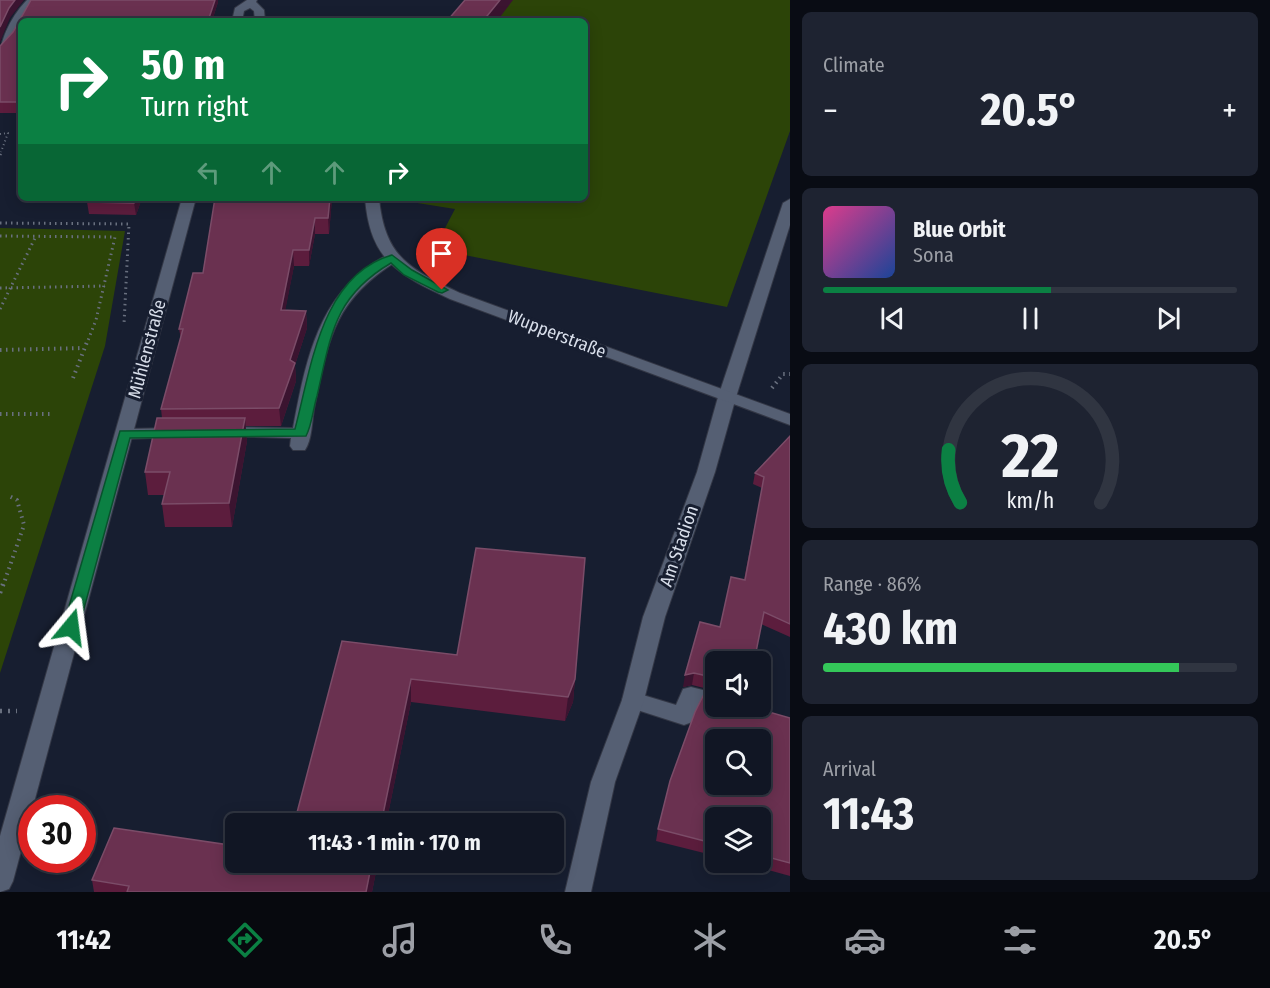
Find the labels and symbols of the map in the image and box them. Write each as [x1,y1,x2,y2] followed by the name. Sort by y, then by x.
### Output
[416,228,467,290] pin
[123,297,171,401] street label: Mühlenstraße
[505,305,609,363] street label: Wupperstraße
[655,503,703,589] street label: Am Stadion
[39,595,103,659] position arrow
[18,795,96,873] speed limit sign: 30

